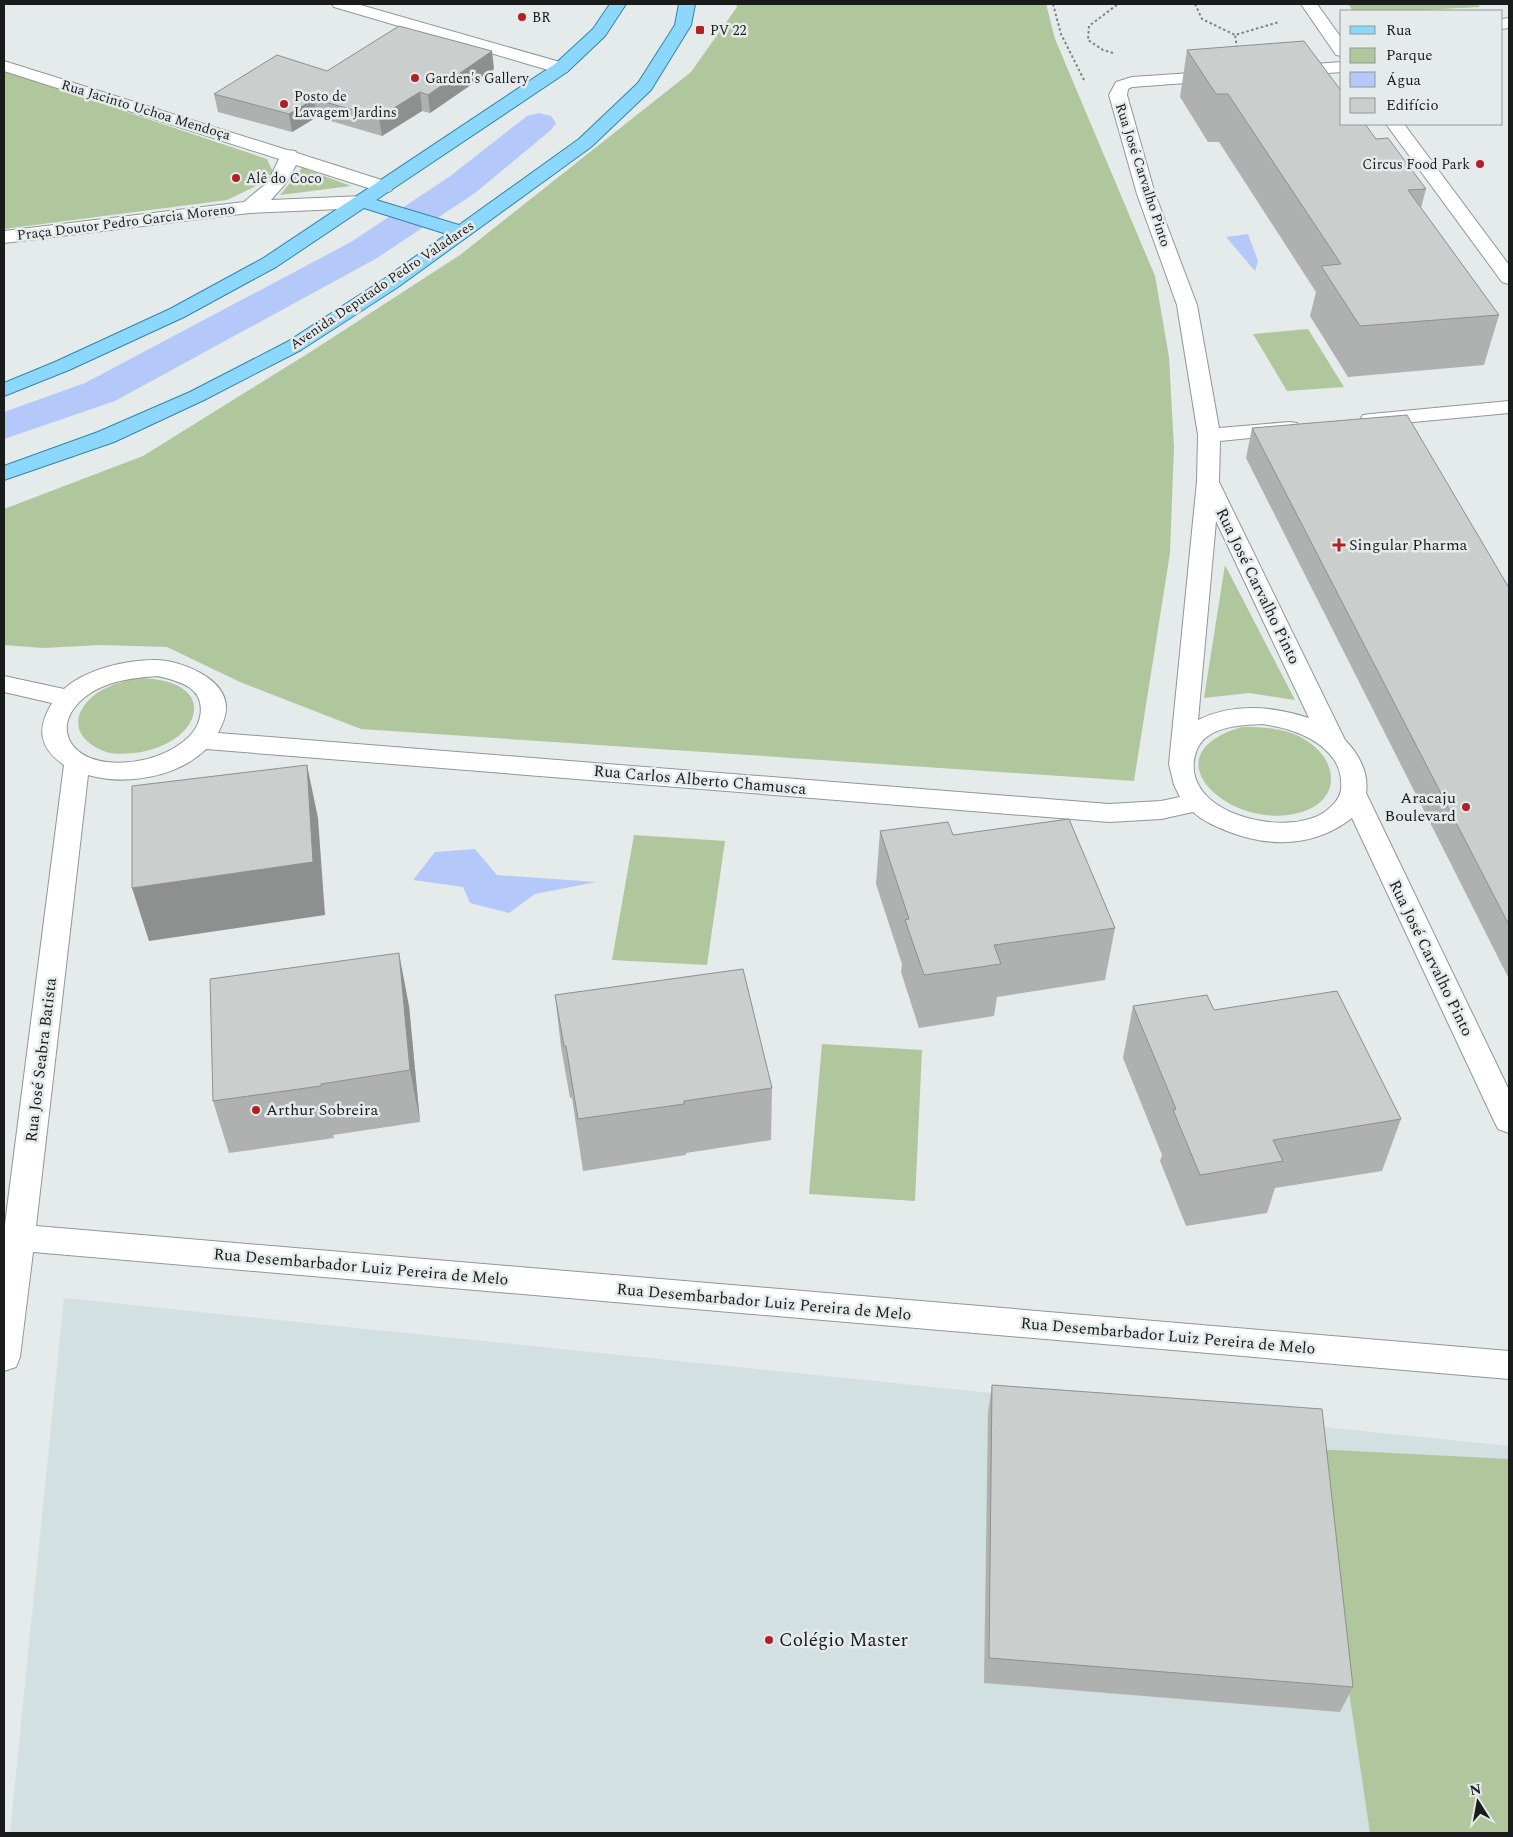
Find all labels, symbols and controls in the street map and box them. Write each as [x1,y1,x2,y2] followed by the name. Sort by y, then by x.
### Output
[532,7,551,28] place label: BR
[1340,10,1503,125] legend
[516,11,528,23] marker: BR
[1386,19,1412,42] text: Rua
[710,20,747,41] place label: PV 22
[694,24,706,36] marker: PV 22
[1386,44,1433,67] text: Parque
[425,68,530,89] place label: Garden's Gallery
[1386,69,1422,92] text: Água
[409,72,421,84] marker: Garden's Gallery
[59,74,233,146] street label: Rua Jacinto Uchoa Mendoça
[294,86,397,123] place label: Posto de Lavagem Jardins
[1386,94,1439,117] text: Edifício
[278,98,290,110] marker: Posto de Lavagem Jardins
[1110,100,1176,250] street label: Rua José Carvalho Pinto
[1362,154,1470,175] place label: Circus Food Park
[1474,158,1486,170] marker: Circus Food Park
[246,168,322,189] place label: Alê do Coco
[230,172,242,184] marker: Alê do Coco
[16,198,236,246] street label: Praça Doutor Pedro Garcia Moreno
[286,215,478,355] street label: Avenida Deputado Pedro Valadares
[1210,504,1306,668] street label: Rua José Carvalho Pinto
[1349,533,1468,557] place label: Singular Pharma
[1333,539,1345,551] marker: Singular Pharma
[593,759,807,801] street label: Rua Carlos Alberto Chamusca
[1384,786,1456,828] place label: Aracaju Boulevard
[1460,801,1472,813] marker: Aracaju Boulevard
[1383,876,1479,1040] street label: Rua José Carvalho Pinto
[19,976,63,1144] street label: Rua José Seabra Batista
[266,1098,379,1122] place label: Arthur Sobreira
[250,1104,262,1116] marker: Arthur Sobreira
[213,1242,509,1292] street label: Rua Desembarbador Luiz Pereira de Melo
[616,1277,912,1327] street label: Rua Desembarbador Luiz Pereira de Melo
[1020,1311,1316,1361] street label: Rua Desembarbador Luiz Pereira de Melo
[779,1626,909,1655] place label: Colégio Master
[763,1634,775,1646] marker: Colégio Master
[1453,1777,1503,1827] north arrow
[1468,1778,1483,1801] text: N

